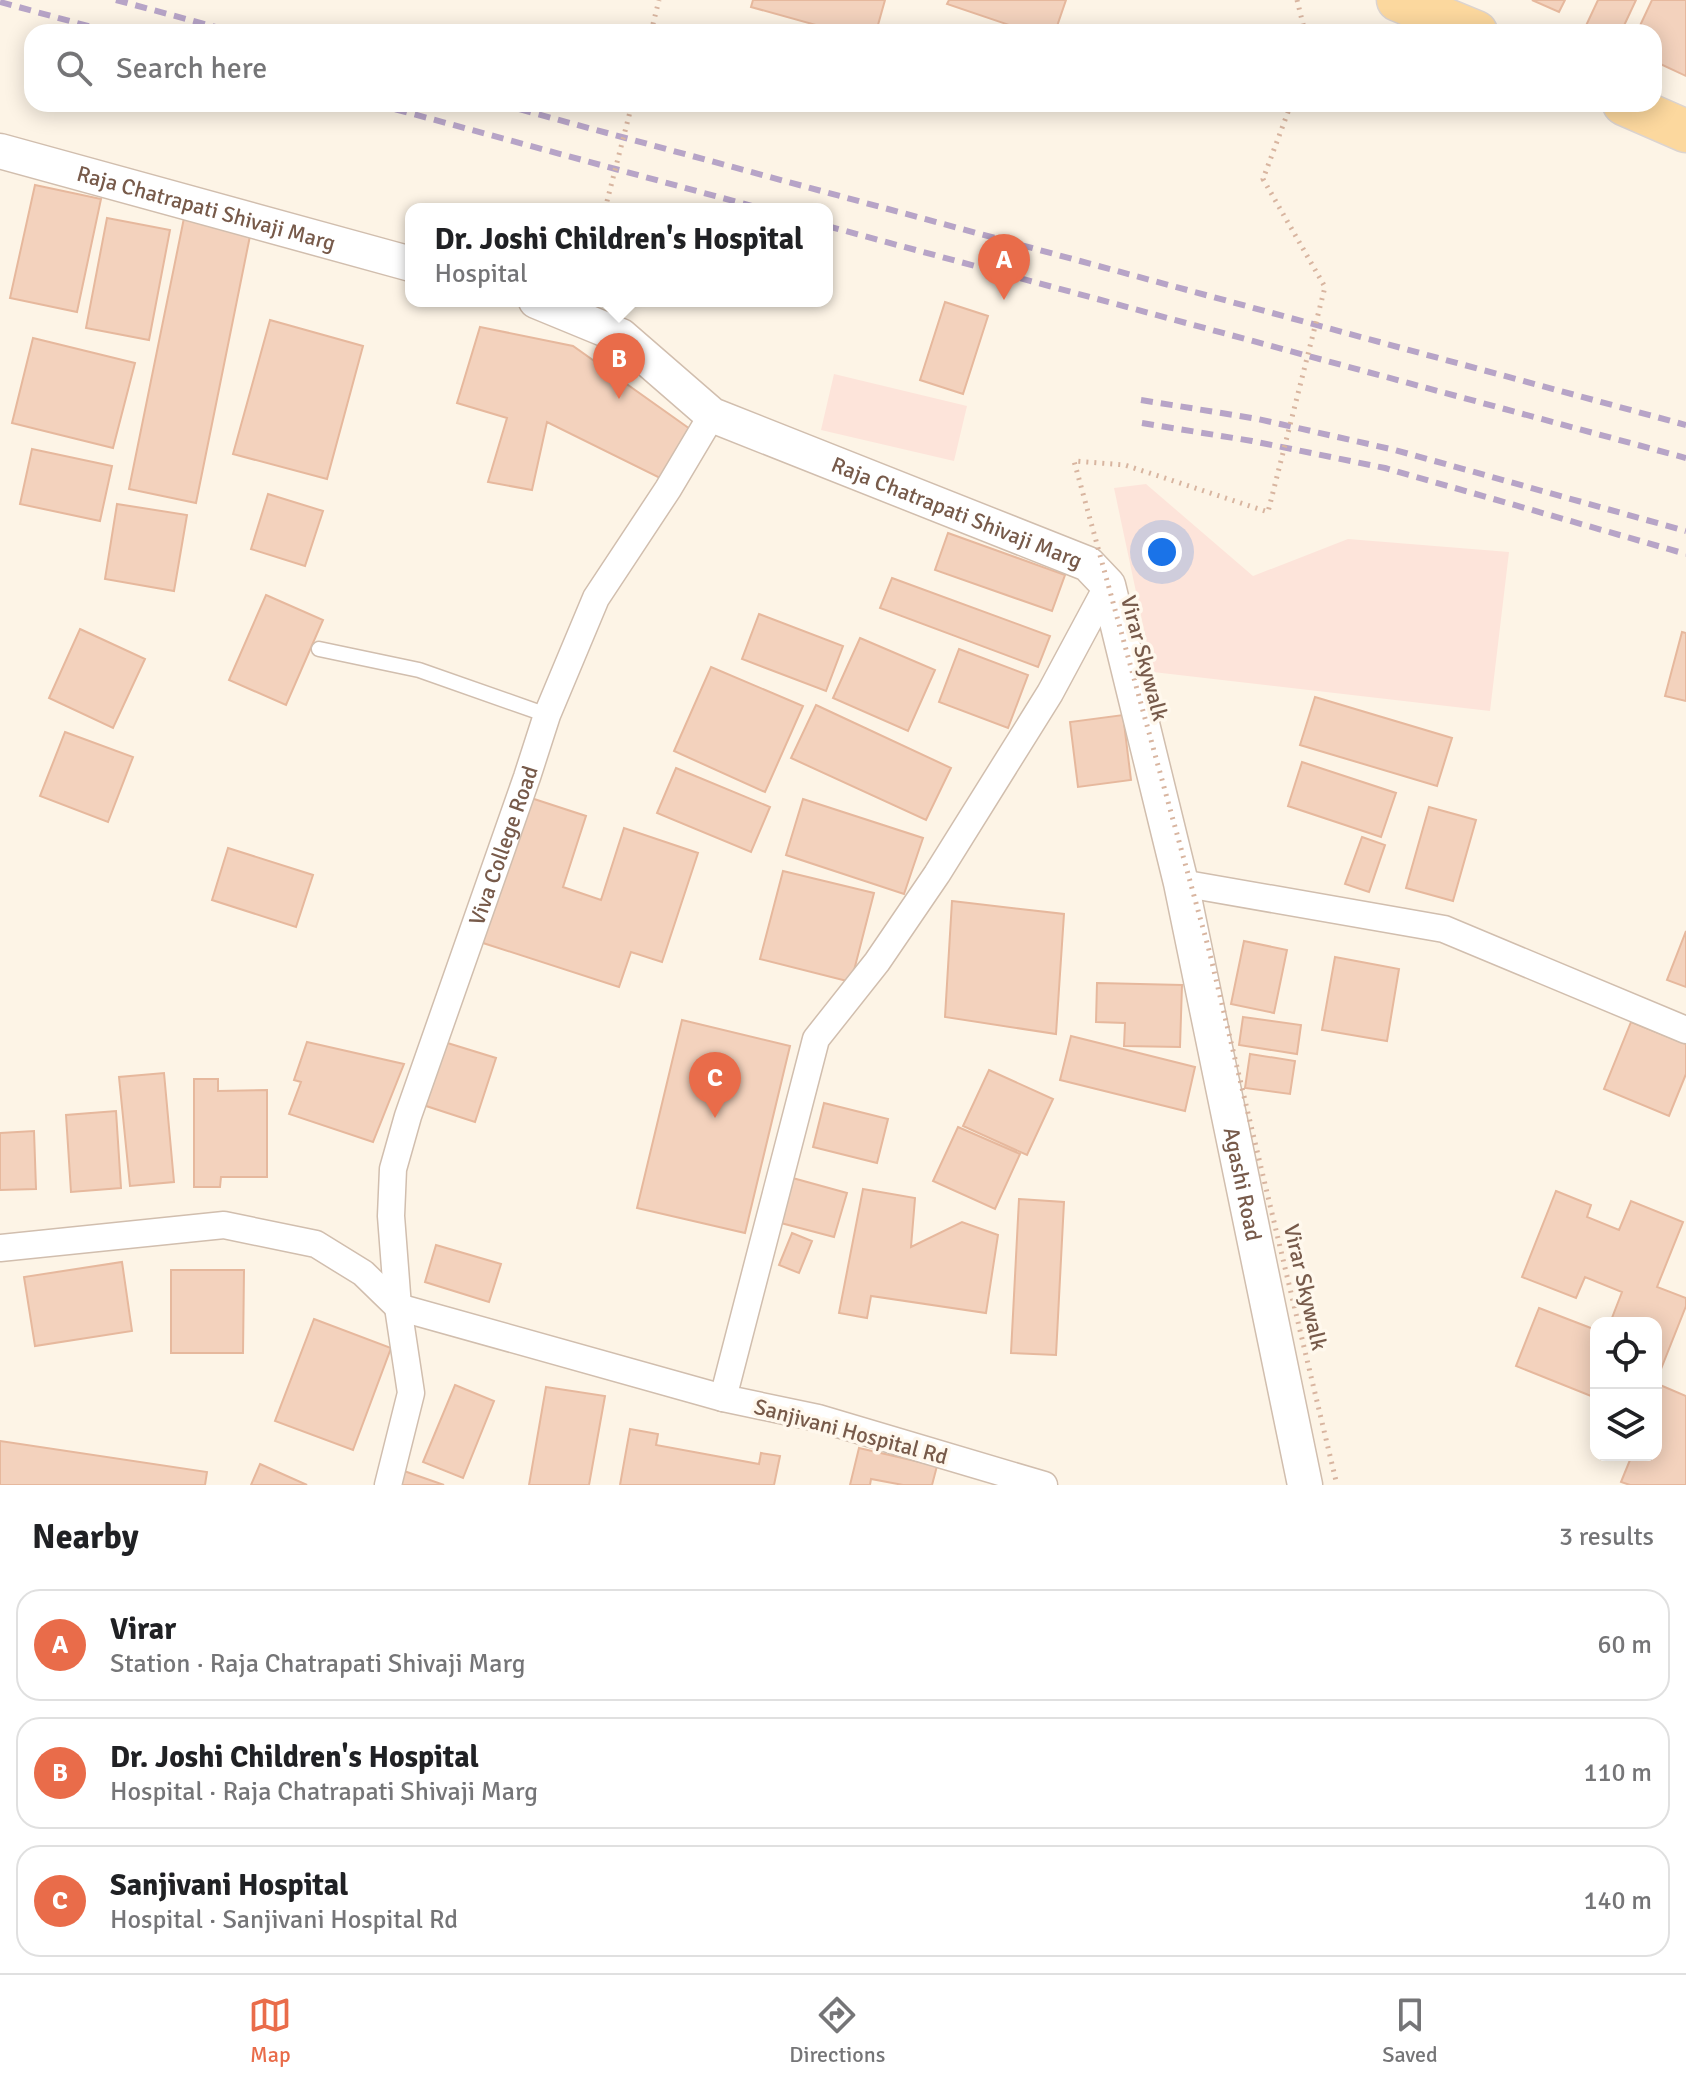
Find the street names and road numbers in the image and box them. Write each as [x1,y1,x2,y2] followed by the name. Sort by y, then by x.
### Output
[74,160,339,257] street label: Raja Chatrapati Shivaji Marg
[828,451,1086,574] street label: Raja Chatrapati Shivaji Marg
[1115,593,1174,724] street label: Virar Skywalk
[463,762,544,929] street label: Viva College Road
[1218,1125,1267,1243] street label: Agashi Road
[1278,1221,1333,1353] street label: Virar Skywalk
[751,1393,951,1470] street label: Sanjivani Hospital Rd

